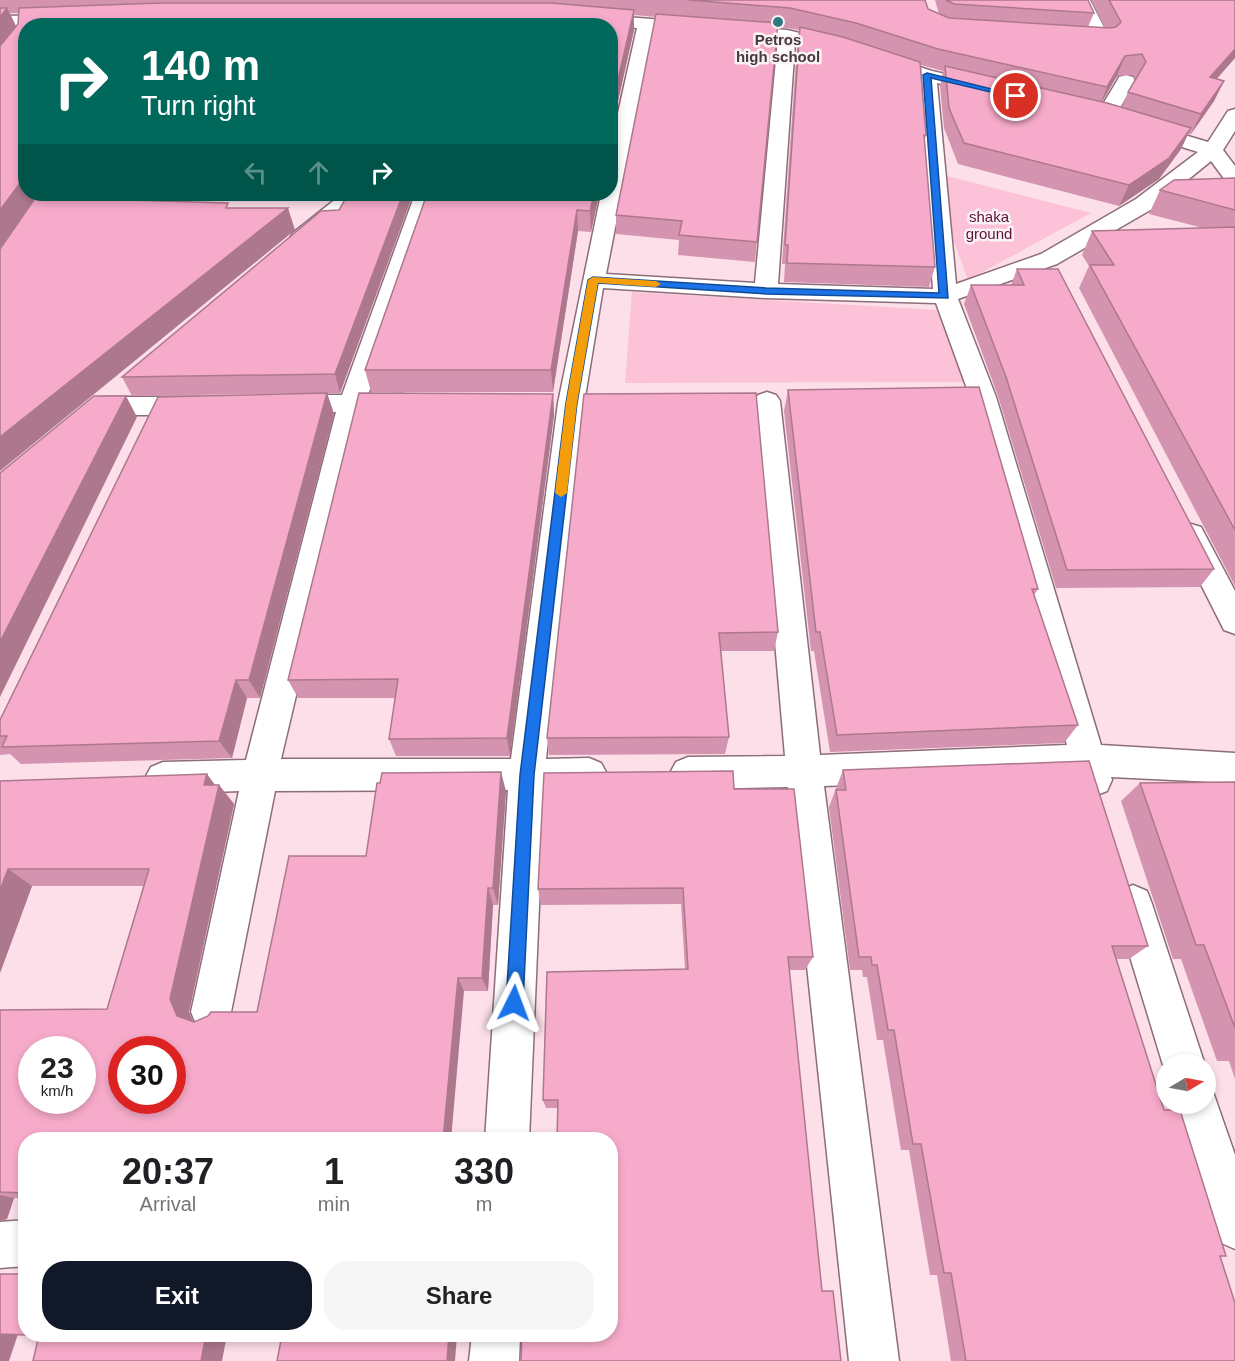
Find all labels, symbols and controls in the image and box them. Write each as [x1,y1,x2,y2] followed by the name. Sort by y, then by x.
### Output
[771,15,785,29] marker: Petros high school
[736,31,820,65] place label: Petros high school
[42,42,120,120] icon: right
[141,42,260,89] text: 140 m
[990,70,1041,121] pin
[999,79,1032,112] icon: arrive
[141,91,256,121] text: Turn right
[239,156,272,189] icon: left
[302,156,335,189] icon: ahead
[365,156,398,189] icon: right
[966,208,1012,242] park label: shaka ground
[482,971,546,1035] position arrow
[108,1036,186,1114] speed limit sign: 30
[40,1051,74,1084] text: 23
[1156,1054,1216,1114] north arrow
[1156,1054,1216,1114] map controls
[41,1082,73,1099] text: km/h
[122,1151,214,1192] text: 20:37
[324,1151,344,1192] text: 1
[454,1151,514,1192] text: 330
[140,1193,196,1215] text: Arrival
[318,1193,350,1215] text: min
[476,1193,492,1215] text: m
[42,1261,312,1330] button: Exit
[324,1261,594,1330] button: Share

